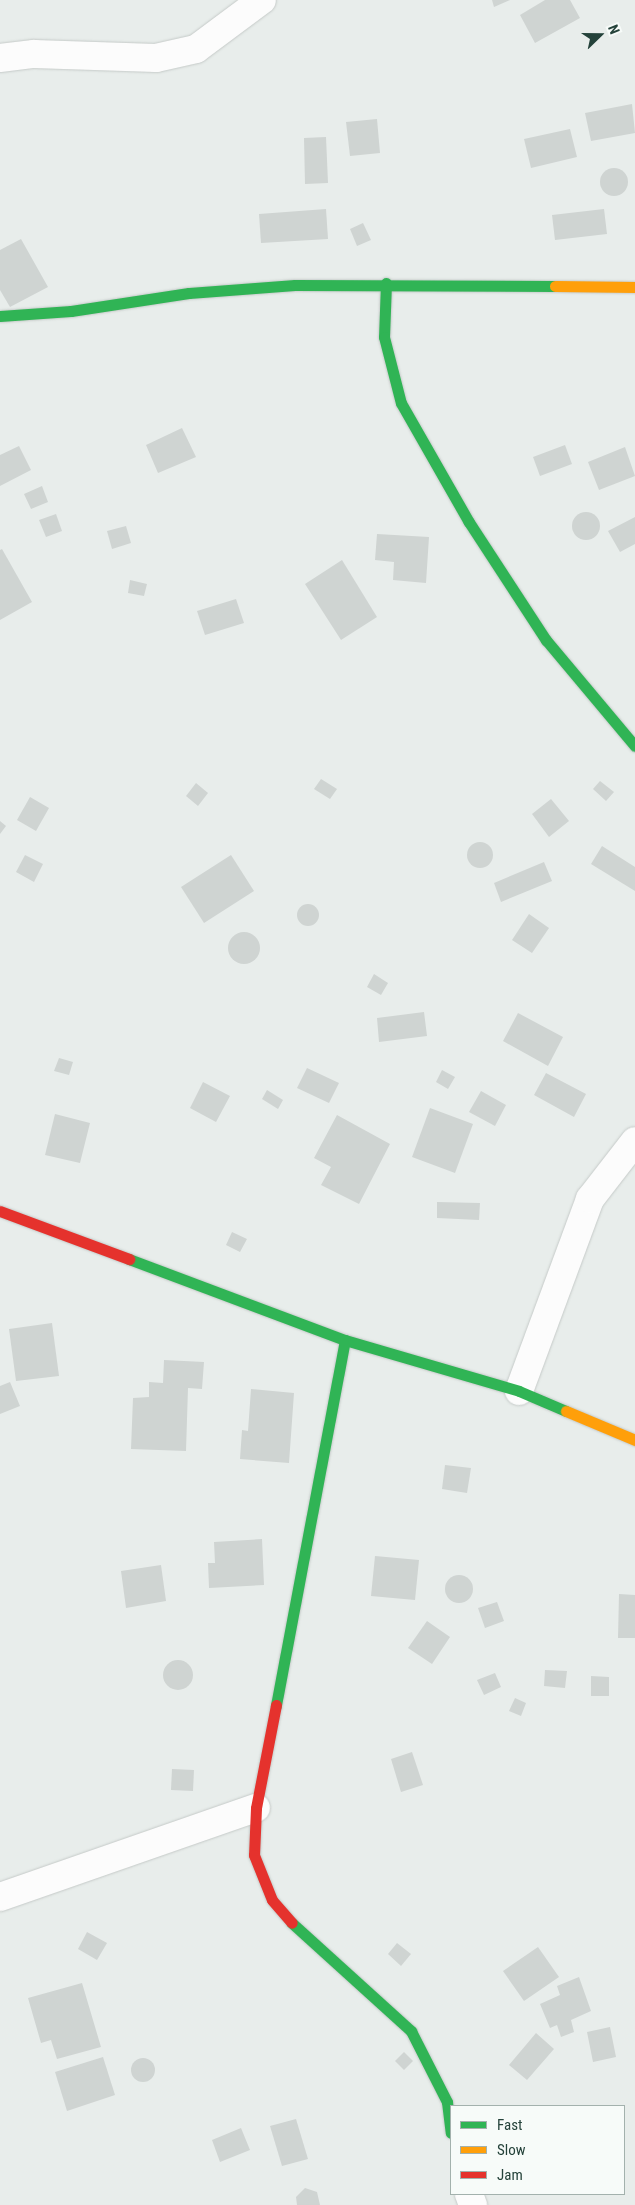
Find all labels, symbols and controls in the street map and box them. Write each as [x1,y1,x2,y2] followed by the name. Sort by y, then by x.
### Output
[575,10,625,60] north arrow
[605,22,623,36] text: N
[450,2105,625,2195] legend
[497,2116,522,2134] text: Fast
[497,2141,526,2159] text: Slow
[497,2166,523,2184] text: Jam

